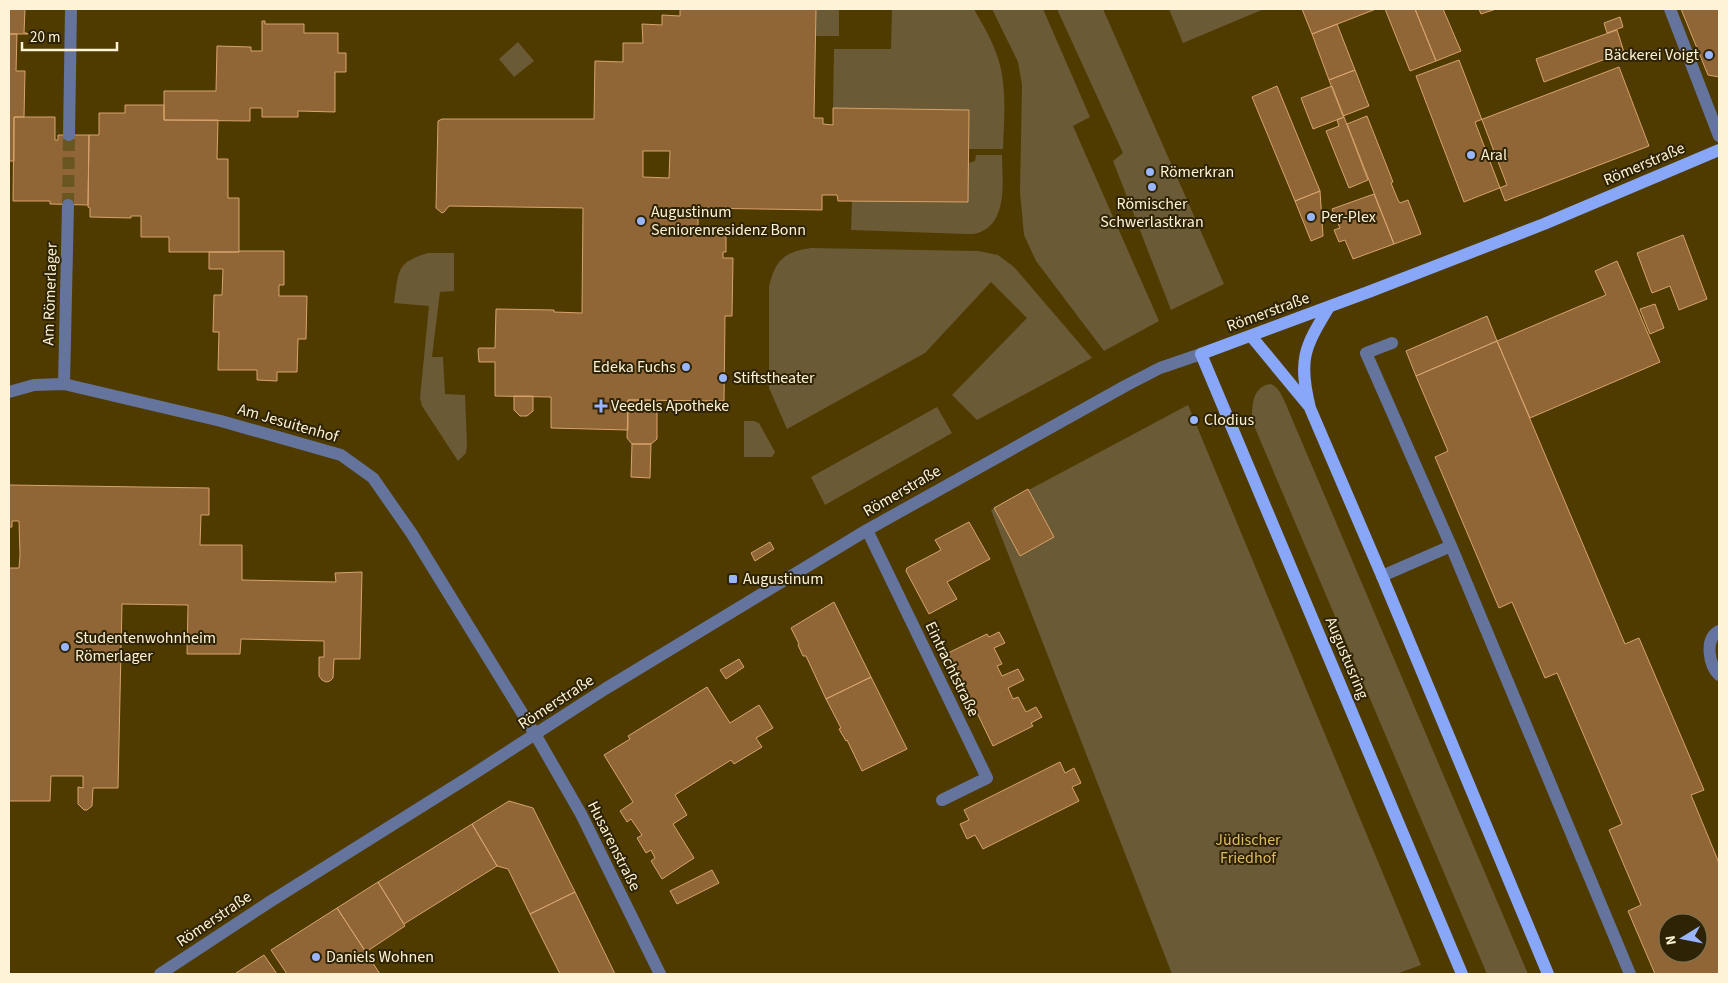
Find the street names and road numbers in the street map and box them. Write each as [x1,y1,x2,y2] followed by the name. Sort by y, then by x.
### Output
[1600,137,1688,191] street label: Römerstraße
[37,242,63,346] street label: Am Römerlager
[1224,287,1312,337] street label: Römerstraße
[235,398,342,448] street label: Am Jesuitenhof
[859,460,945,522] street label: Römerstraße
[1320,613,1374,703] street label: Augustusring
[919,618,985,720] street label: Eintrachtstraße
[514,669,598,735] street label: Römerstraße
[582,797,646,895] street label: Husarenstraße
[172,886,256,952] street label: Römerstraße

